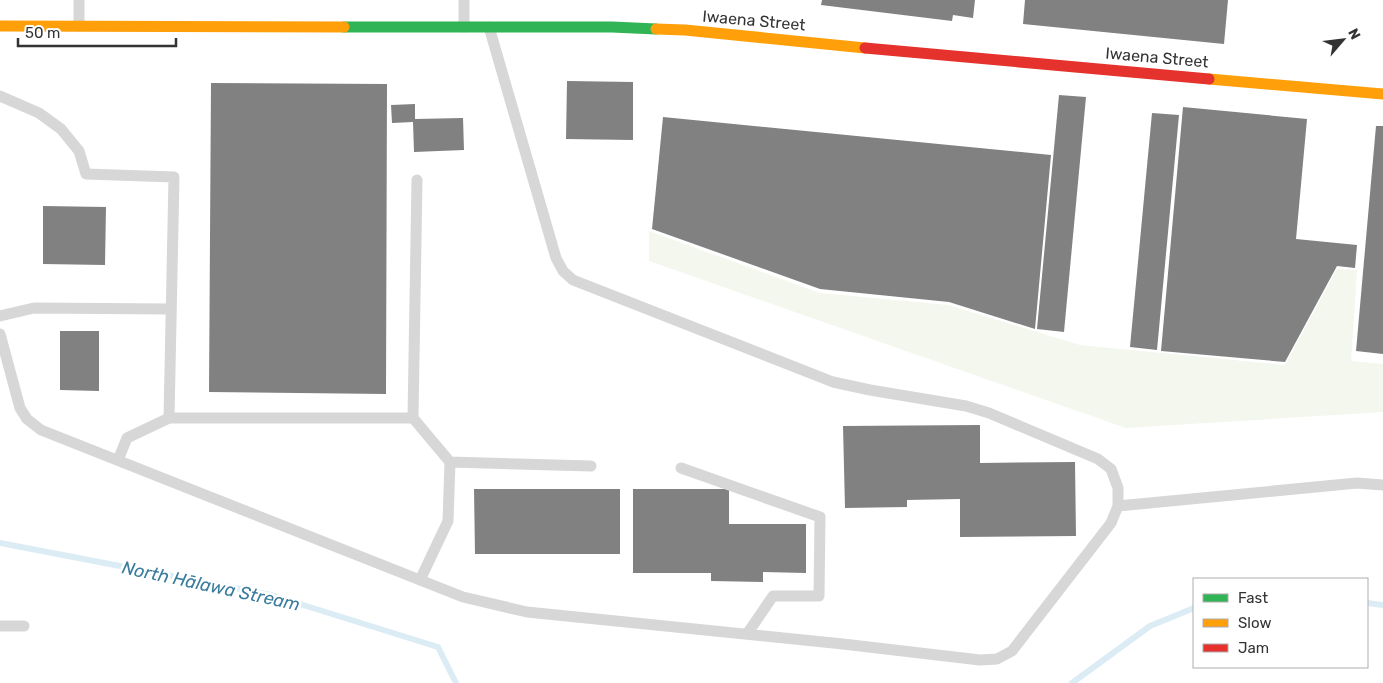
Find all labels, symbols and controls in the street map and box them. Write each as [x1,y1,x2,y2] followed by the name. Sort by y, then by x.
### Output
[702,7,806,34] street label: Iwaena Street
[18,15,175,47] scale bar
[1318,15,1368,65] north arrow
[25,24,60,42] text: 50 m
[1344,26,1364,43] text: N
[1105,44,1209,71] street label: Iwaena Street
[120,556,302,616] water label: North Hālawa Stream
[1193,578,1368,668] legend
[1238,589,1268,607] text: Fast
[1238,614,1271,632] text: Slow
[1238,639,1269,657] text: Jam

